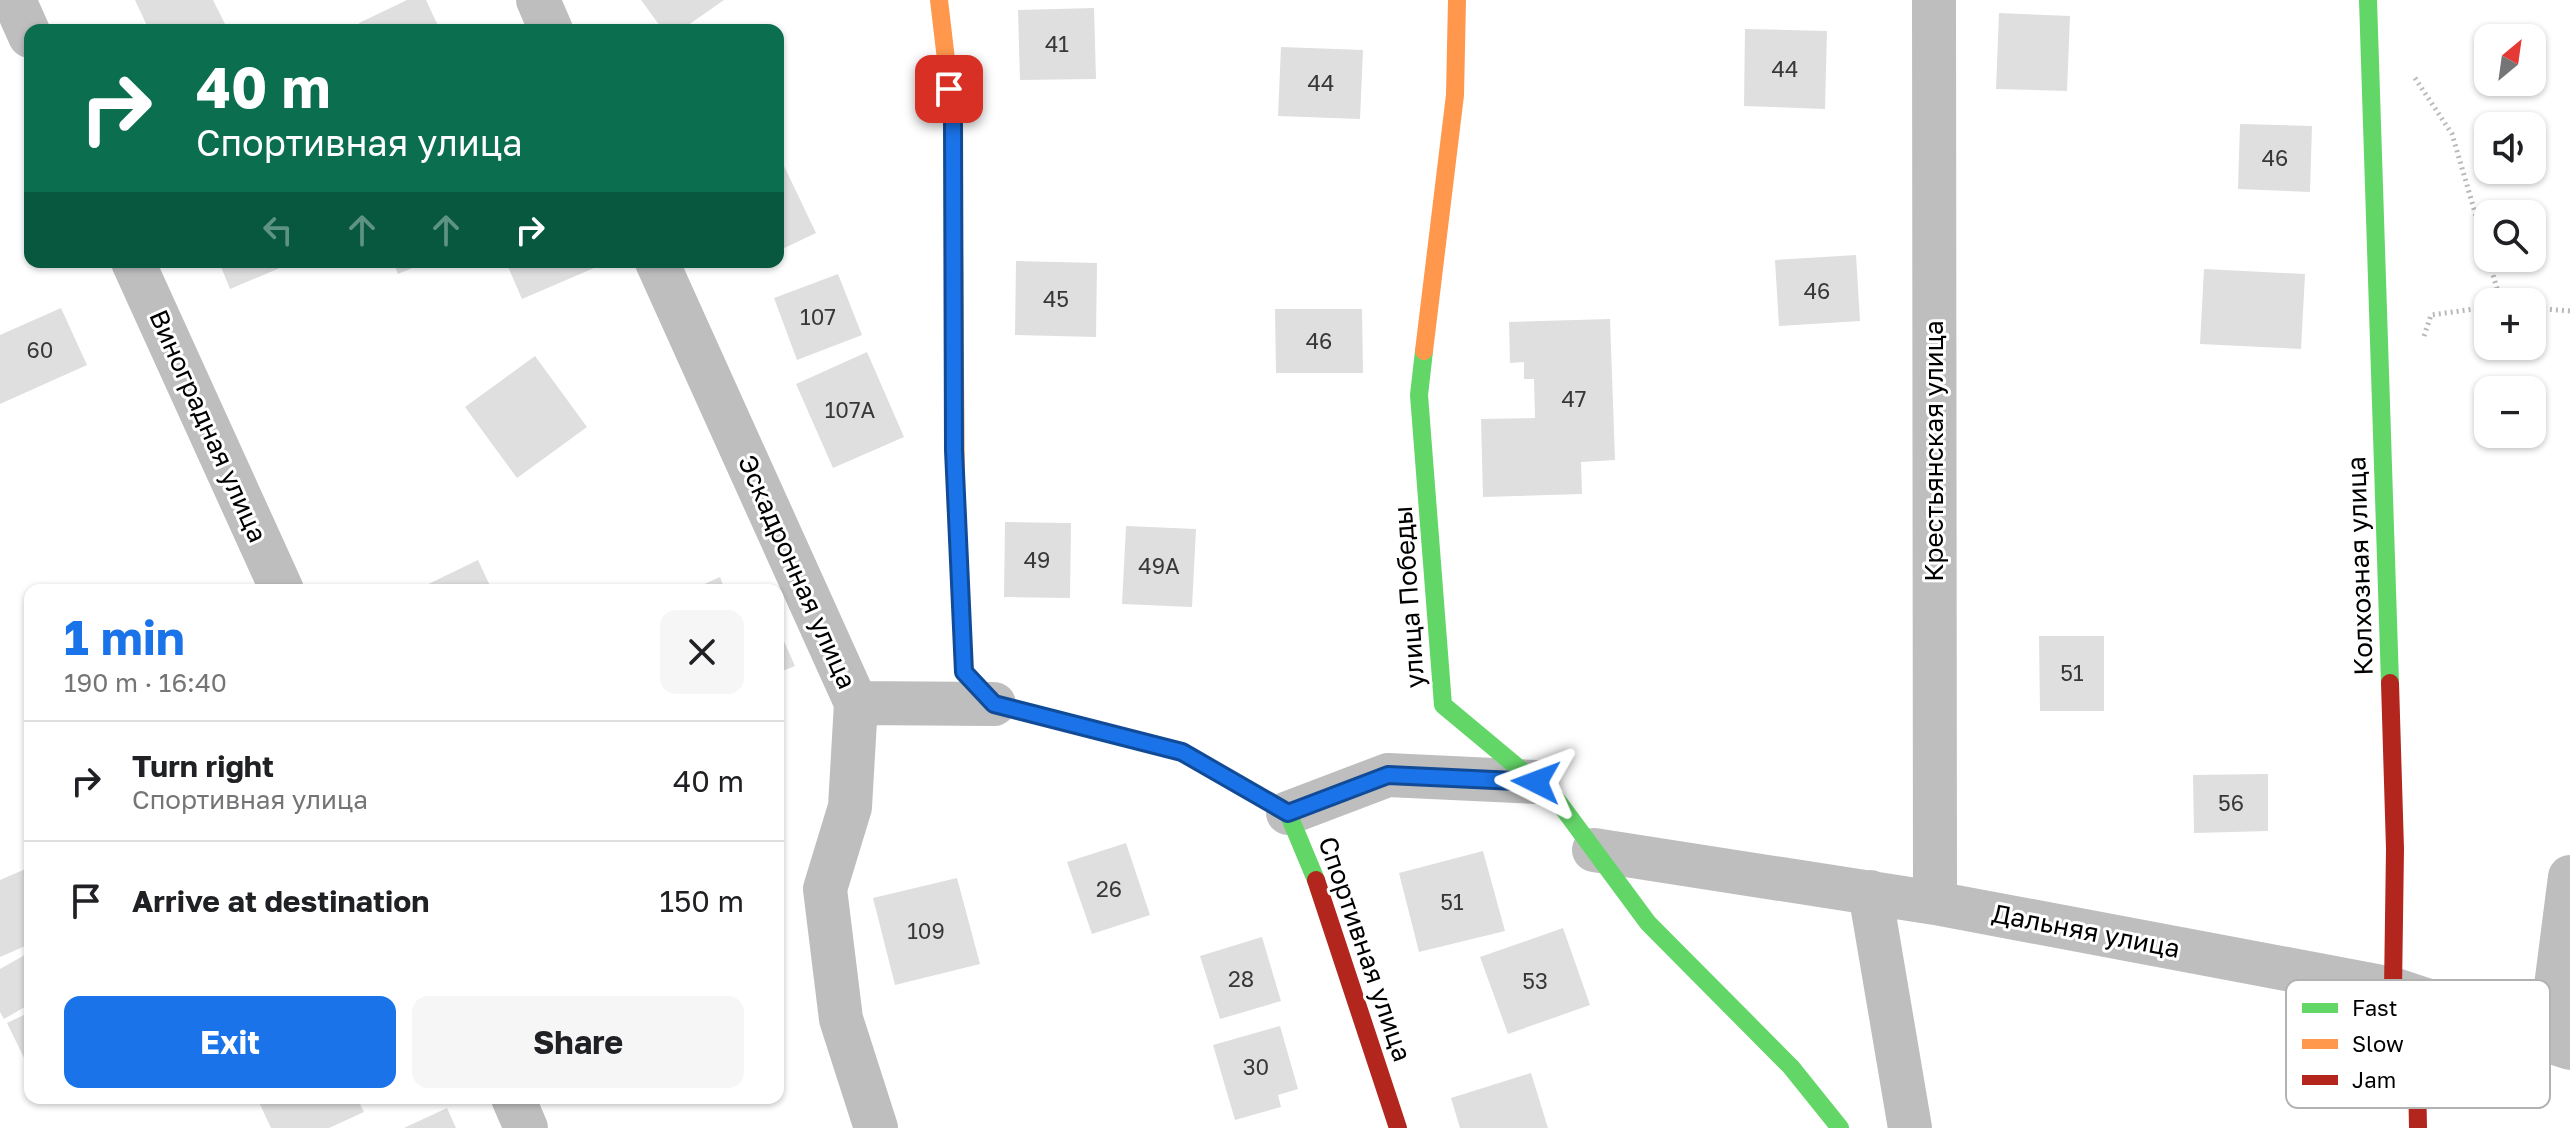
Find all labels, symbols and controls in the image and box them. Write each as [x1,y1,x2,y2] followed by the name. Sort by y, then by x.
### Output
[2474,24,2546,96] north arrow
[2474,24,2546,448] map controls
[1045,30,1069,57] house number: 41
[196,53,330,120] text: 40 m
[915,55,983,123] pin
[1772,55,1798,82] house number: 44
[64,56,168,160] icon: right
[927,67,971,111] icon: arrive
[1308,69,1334,96] house number: 44
[2474,112,2546,184] button: sound
[196,121,523,164] text: Спортивная улица
[2262,144,2288,171] house number: 46
[2474,200,2546,272] button: search
[256,208,300,252] icon: left
[340,208,384,252] icon: ahead
[424,208,468,252] icon: ahead
[508,208,552,252] icon: right
[1804,277,1830,304] house number: 46
[1043,285,1069,312] house number: 45
[2474,288,2546,360] button: +
[800,303,836,330] house number: 107
[143,305,274,547] street label: Виноградная улица
[1918,320,1949,582] street label: Крестьянская улица
[1306,327,1332,354] house number: 46
[27,336,53,363] house number: 60
[2474,376,2546,448] button: −
[1561,385,1587,412] house number: 47
[825,396,876,423] house number: 107А
[732,450,863,693] street label: Эскадронная улица
[2340,456,2379,676] street label: Колхозная улица
[1387,505,1430,689] street label: улица Победы
[1024,546,1050,573] house number: 49
[1138,552,1180,579] house number: 49А
[64,608,185,666] text: 1 min
[660,610,744,694] button: close
[2060,659,2084,686] house number: 51
[64,667,227,698] text: 190 m · 16:40
[1494,740,1578,824] position arrow
[132,748,274,784] text: Turn right
[64,759,108,803] icon: right
[673,763,744,799] text: 40 m
[132,784,368,815] text: Спортивная улица
[2218,789,2244,816] house number: 56
[1312,832,1419,1065] street label: Спортивная улица
[1096,875,1122,902] house number: 26
[64,879,108,923] icon: arrive
[132,883,429,919] text: Arrive at destination
[659,883,744,919] text: 150 m
[1440,888,1464,915] house number: 51
[1990,897,2183,964] street label: Дальняя улица
[907,917,945,944] house number: 109
[1228,965,1254,992] house number: 28
[1522,967,1548,994] house number: 53
[2286,980,2550,1108] legend
[2352,994,2398,1021] text: Fast
[64,996,396,1088] button: Exit
[412,996,744,1088] button: Share
[2352,1030,2404,1057] text: Slow
[1243,1053,1269,1080] house number: 30
[2352,1066,2396,1093] text: Jam

